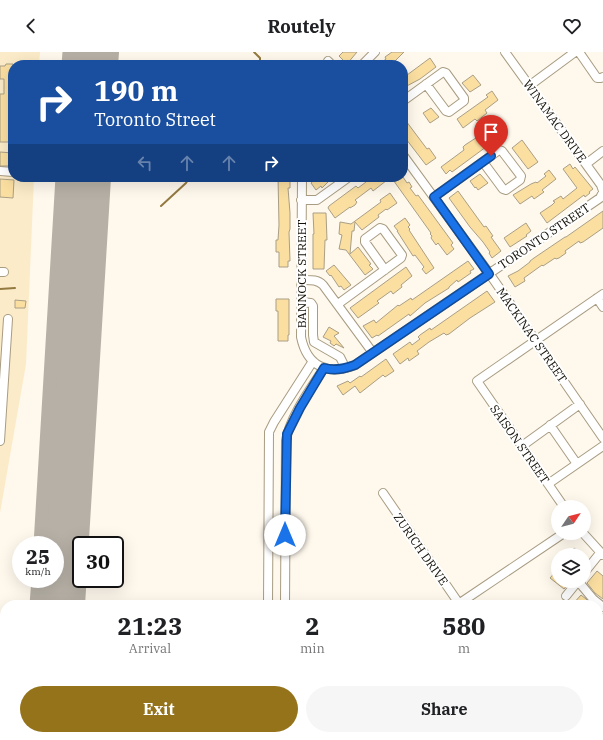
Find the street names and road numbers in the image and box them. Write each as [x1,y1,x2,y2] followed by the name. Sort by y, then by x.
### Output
[520,77,590,165] street label: WINAMAC DRIVE
[495,200,593,272] street label: TORONTO STREET
[294,220,309,328] street label: BANNOCK STREET
[494,285,571,386] street label: MACKINAC STREET
[487,402,553,487] street label: SAISON STREET
[390,510,452,588] street label: ZURICH DRIVE

